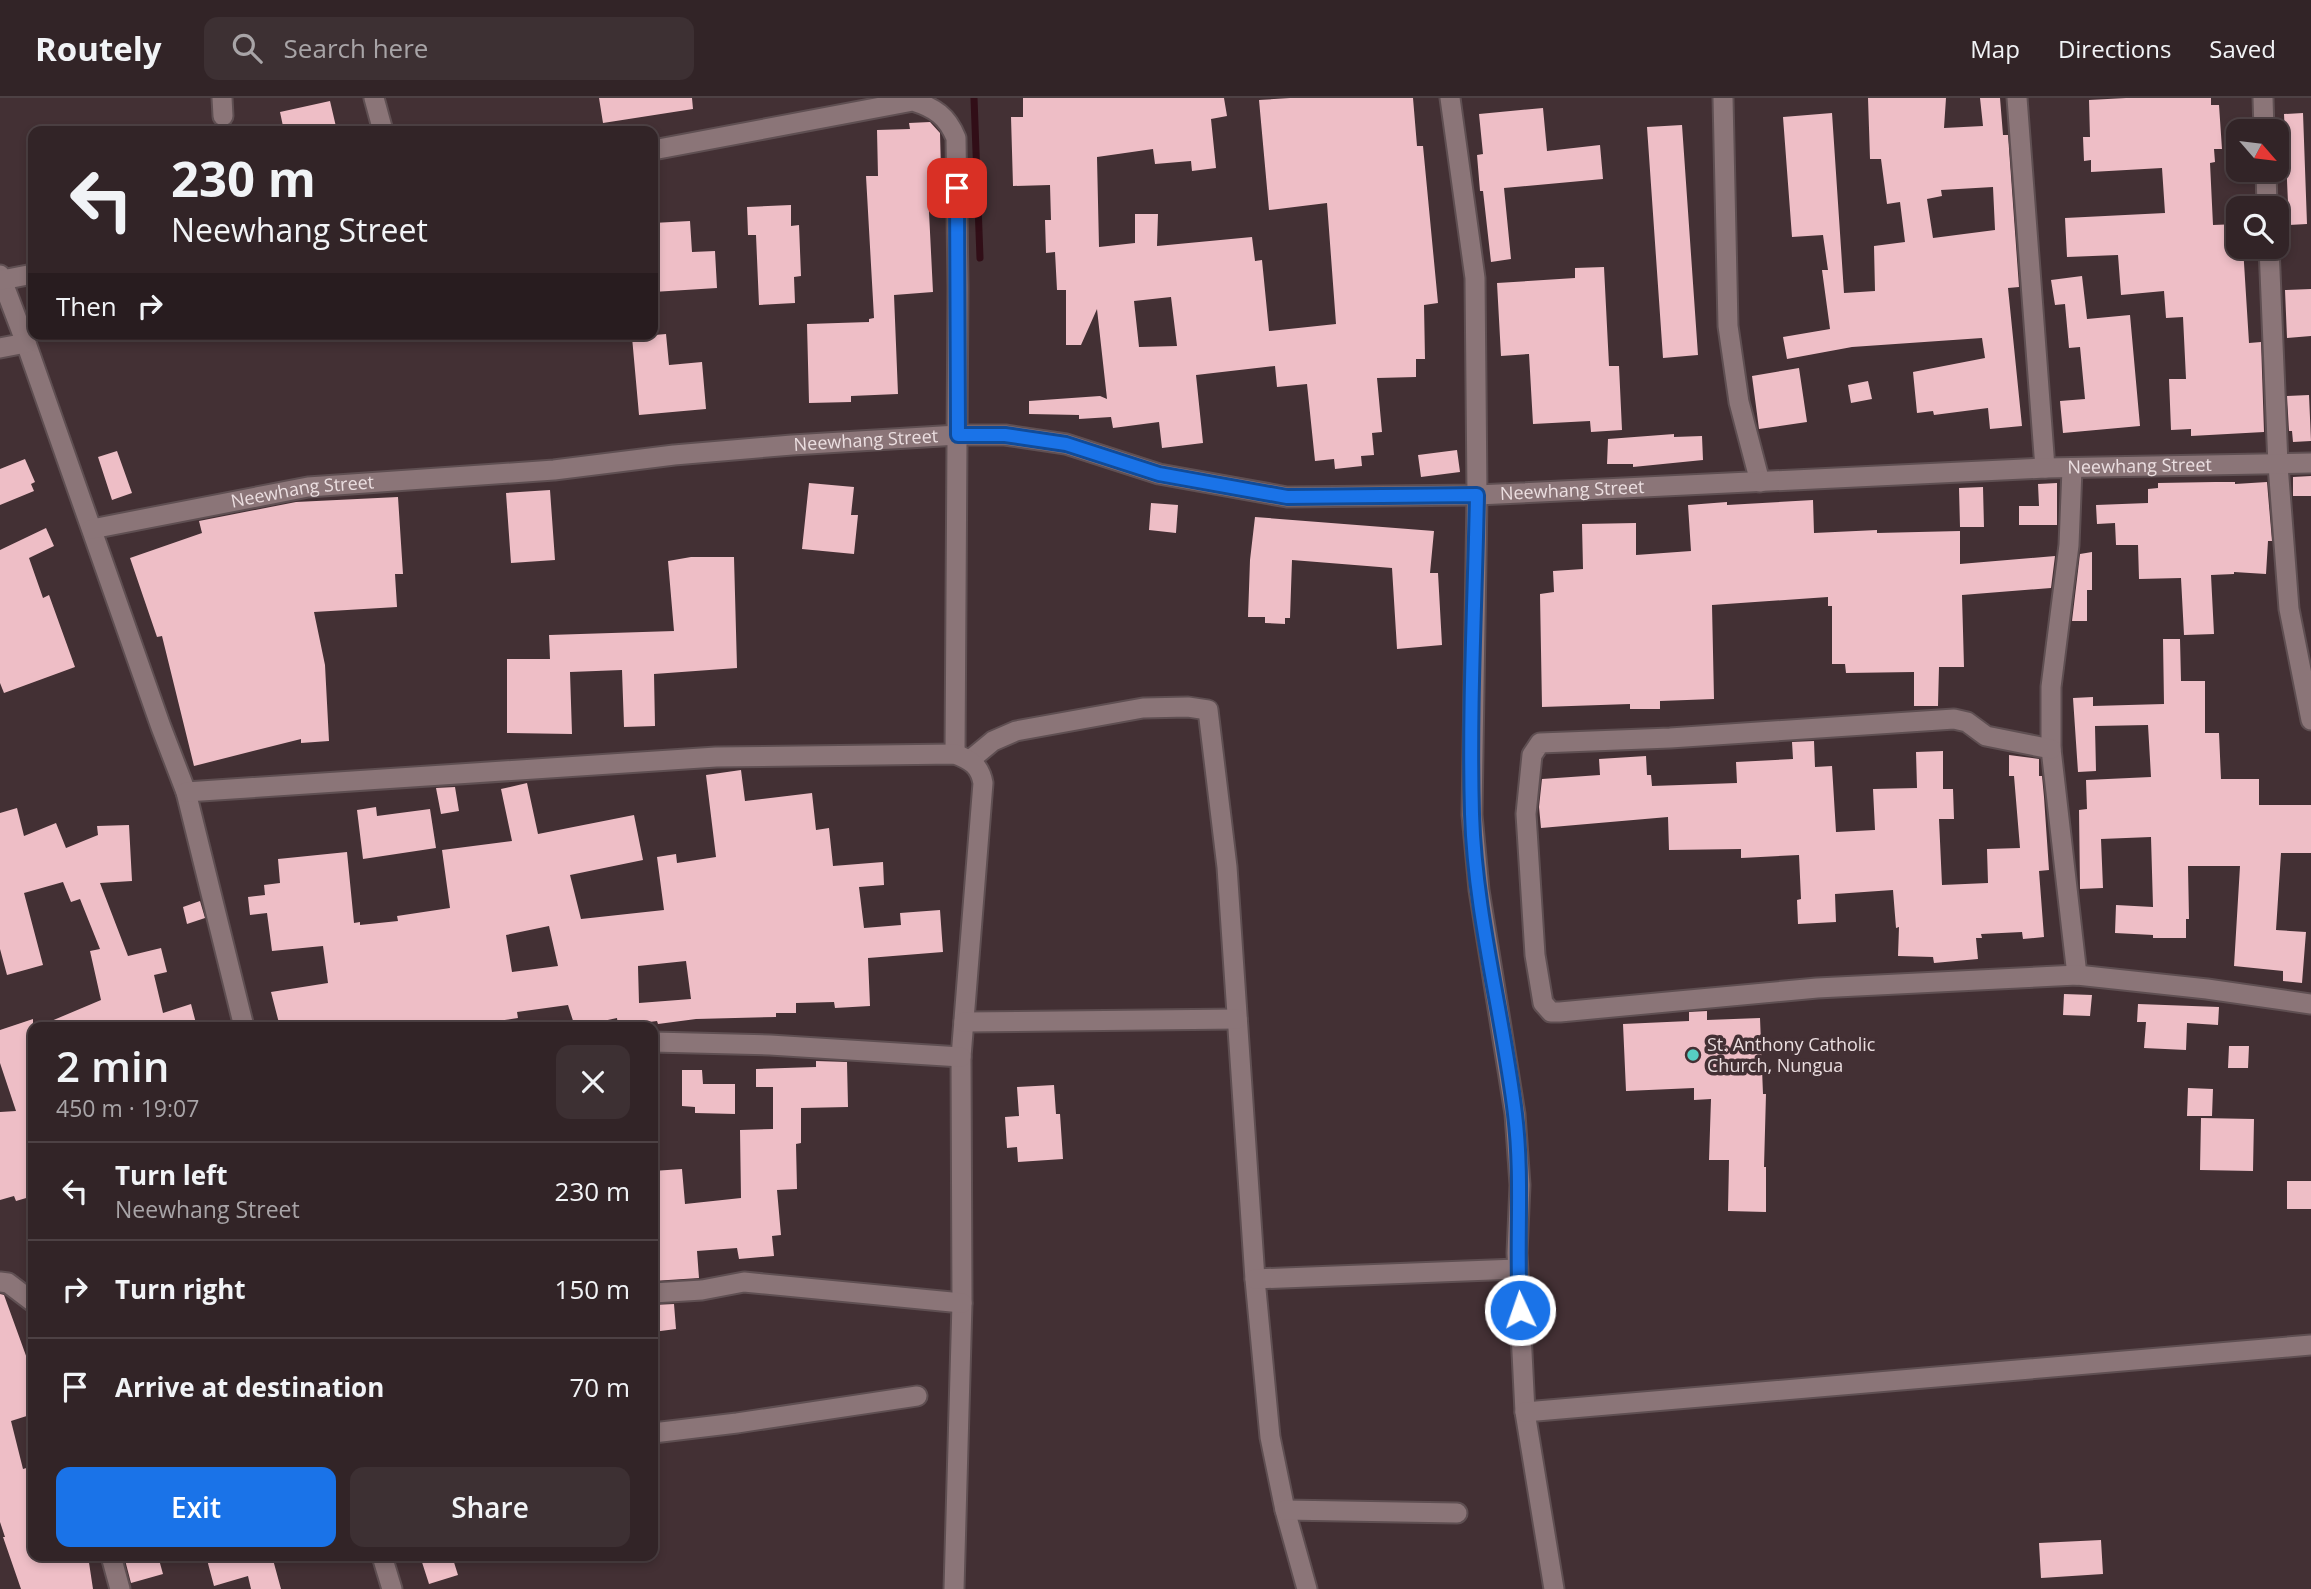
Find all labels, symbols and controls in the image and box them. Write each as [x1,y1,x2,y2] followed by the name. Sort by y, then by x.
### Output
[204,17,694,80] search box
[35,26,162,71] text: Routely
[228,29,266,67] icon: search
[284,30,428,66] text: Search here
[1970,32,2020,65] text: Map
[2058,32,2171,65] text: Directions
[2209,32,2276,65] text: Saved
[2226,119,2289,182] north arrow
[2226,119,2289,259] map controls
[171,145,316,211] text: 230 m
[56,154,147,245] icon: left
[927,158,987,218] pin
[938,169,976,207] icon: arrive
[2226,196,2289,259] button: search
[171,208,428,251] text: Neewhang Street
[131,287,169,325] icon: right
[56,288,117,324] text: Then
[793,423,939,456] street label: Neewhang Street
[2067,452,2212,479] street label: Neewhang Street
[229,469,375,513] street label: Neewhang Street
[1499,474,1645,505] street label: Neewhang Street
[1707,1032,1876,1077] place label: St. Anthony Catholic Church, Nungua
[56,1037,169,1094] text: 2 min
[556,1045,630,1119] button: close
[1685,1047,1701,1063] marker: St. Anthony Catholic Church, Nungua
[56,1092,199,1124] text: 450 m · 19:07
[115,1157,227,1193] text: Turn left
[56,1172,94,1210] icon: left
[555,1173,630,1209] text: 230 m
[115,1193,300,1225] text: Neewhang Street
[56,1270,94,1308] icon: right
[115,1271,246,1307] text: Turn right
[555,1271,630,1307] text: 150 m
[1483,1273,1557,1347] position arrow
[56,1368,94,1406] icon: arrive
[115,1369,384,1405] text: Arrive at destination
[569,1369,630,1405] text: 70 m
[56,1467,336,1547] button: Exit
[350,1467,630,1547] button: Share

